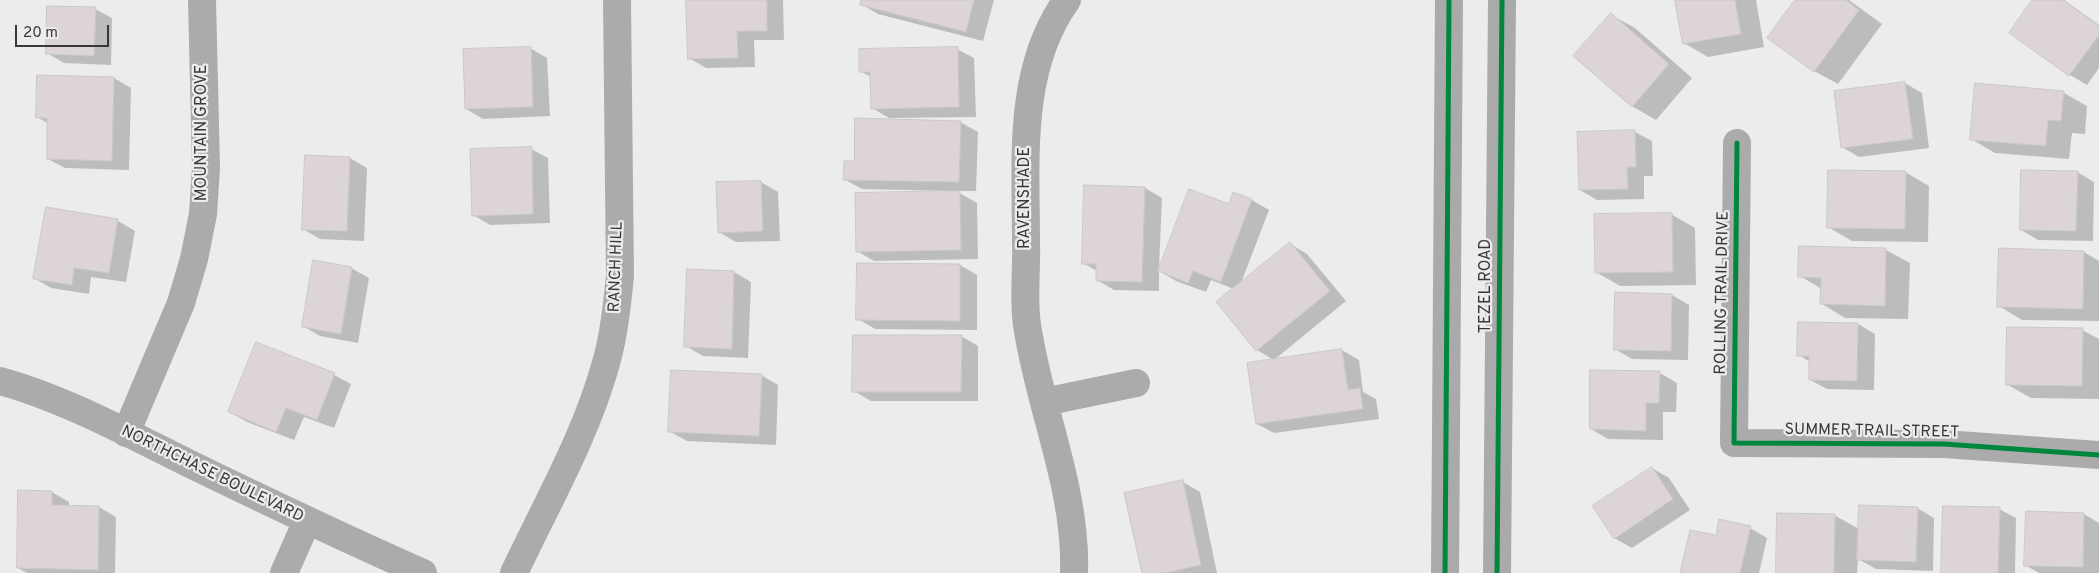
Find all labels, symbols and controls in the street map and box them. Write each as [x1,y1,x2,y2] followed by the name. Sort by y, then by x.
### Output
[18,15,111,47] scale bar
[23,24,58,43] text: 20 m
[193,65,213,201] street label: MOUNTAIN GROVE
[1016,147,1036,249] street label: RAVENSHADE
[1712,211,1734,375] street label: ROLLING TRAIL DRIVE
[606,221,628,313] street label: RANCH HILL
[1477,239,1497,333] street label: TEZEL ROAD
[1784,421,1960,443] street label: SUMMER TRAIL STREET
[118,422,306,528] street label: NORTHCHASE BOULEVARD

